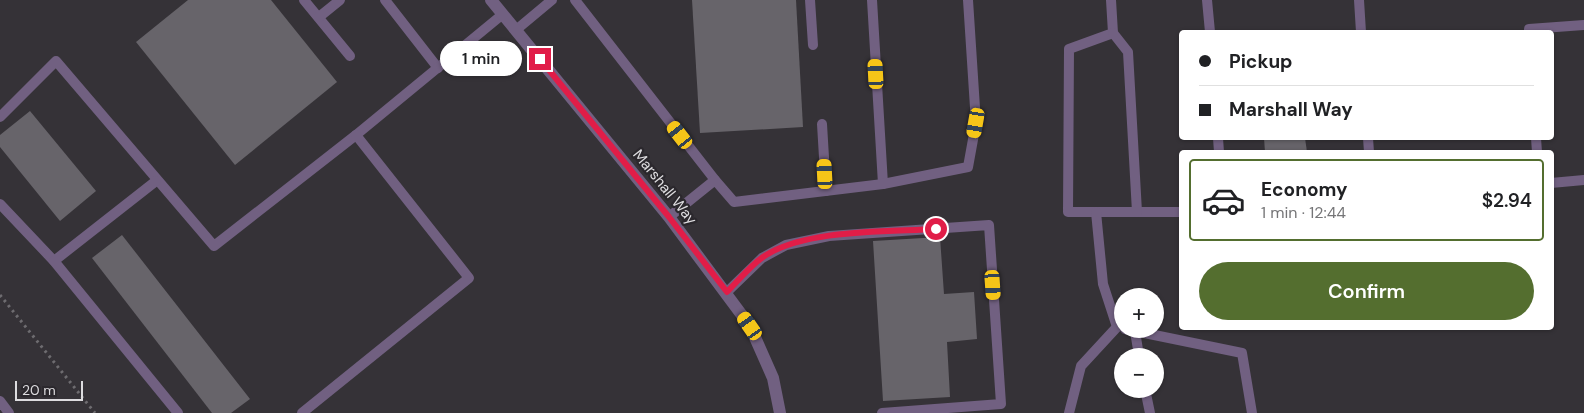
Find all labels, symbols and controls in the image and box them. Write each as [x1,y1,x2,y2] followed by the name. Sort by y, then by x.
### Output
[440,42,522,76] callout: 1 min
[462,48,500,69] text: 1 min
[529,48,551,70] route end
[1229,49,1293,74] text: Pickup
[867,59,884,89] car
[1229,97,1353,122] text: Marshall Way
[966,107,985,139] car
[664,119,695,151] car
[628,145,702,229] street label: Marshall Way
[816,159,833,189] car
[1261,177,1348,202] text: Economy
[1201,178,1246,223] icon: car
[1482,188,1532,213] text: $2.94
[1261,202,1346,223] text: 1 min · 12:44
[925,218,947,240] route start
[1199,262,1534,320] button: Confirm
[984,270,1001,300] car
[1114,288,1164,398] map controls
[1114,288,1164,338] button: +
[735,309,764,343] car
[1114,348,1164,398] button: −
[15,378,82,401] scale bar
[22,381,56,399] text: 20 m

